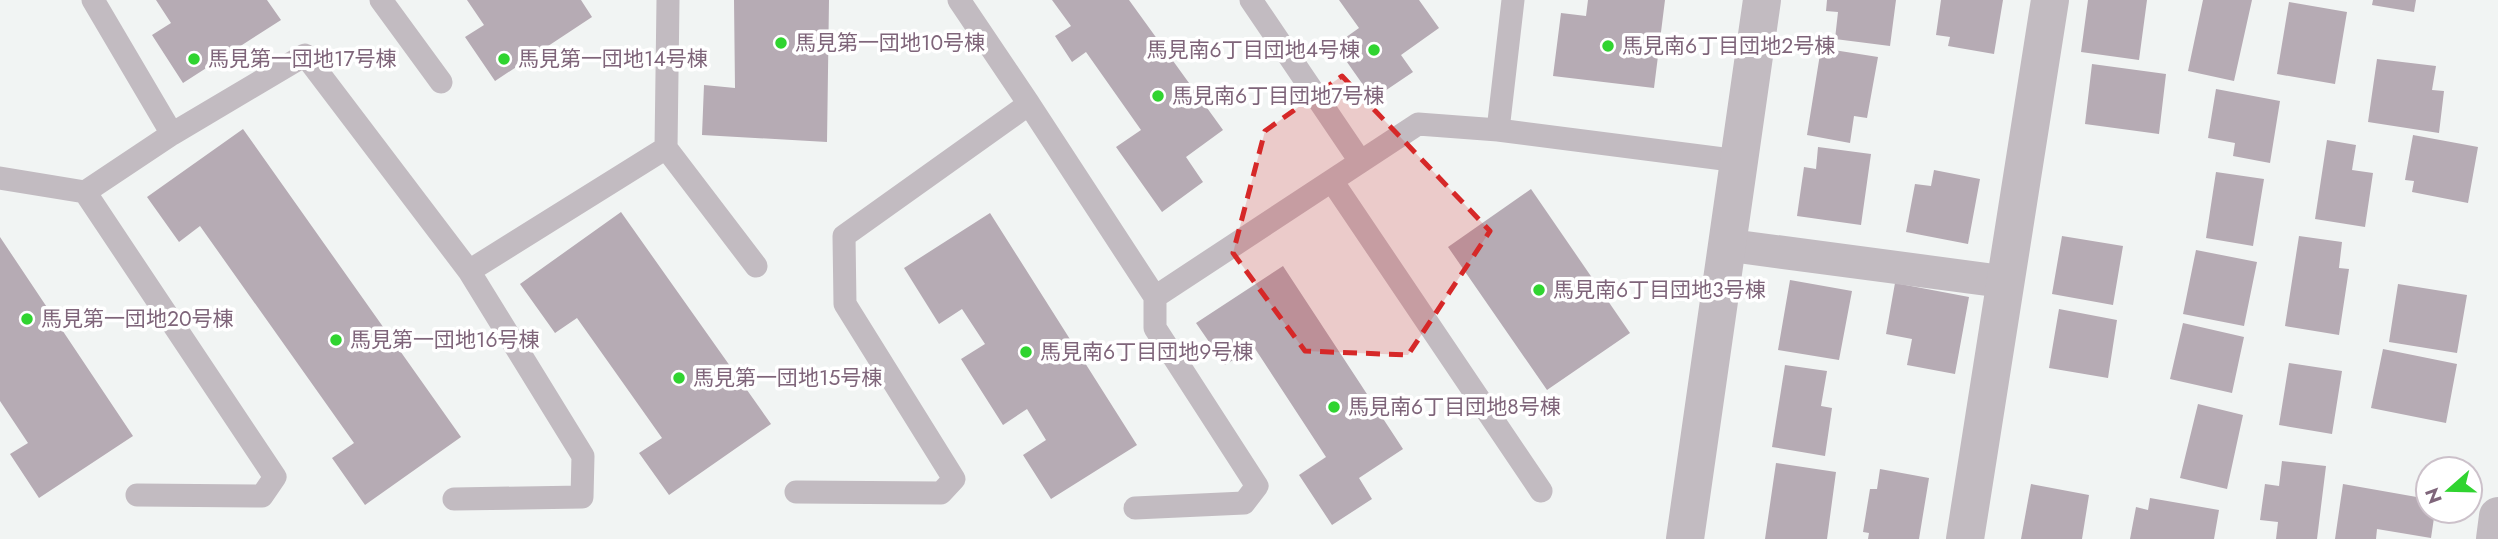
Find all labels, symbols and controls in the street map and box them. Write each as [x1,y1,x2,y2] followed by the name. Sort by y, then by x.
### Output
[795,28,985,58] place label: 馬見第一団地10号棟
[1622,31,1835,61] place label: 馬見南６丁目団地2号棟
[773,35,789,51] marker: 馬見第一団地10号棟
[1147,35,1360,65] place label: 馬見南６丁目団地4号棟
[1600,38,1616,54] marker: 馬見南６丁目団地2号棟
[1366,42,1382,58] marker: 馬見南６丁目団地4号棟
[208,44,396,74] place label: 馬見第一団地17号棟
[518,44,708,74] place label: 馬見第一団地14号棟
[186,51,202,67] marker: 馬見第一団地17号棟
[496,51,512,67] marker: 馬見第一団地14号棟
[1172,81,1384,111] place label: 馬見南６丁目団地7号棟
[1150,88,1166,104] marker: 馬見南６丁目団地7号棟
[1553,275,1766,305] place label: 馬見南６丁目団地3号棟
[1531,282,1547,298] marker: 馬見南６丁目団地3号棟
[41,304,234,334] place label: 馬見第一団地20号棟
[19,311,35,327] marker: 馬見第一団地20号棟
[350,325,540,355] place label: 馬見第一団地16号棟
[328,332,344,348] marker: 馬見第一団地16号棟
[1040,337,1253,367] place label: 馬見南６丁目団地9号棟
[1018,344,1034,360] marker: 馬見南６丁目団地9号棟
[693,363,882,393] place label: 馬見第一団地15号棟
[671,370,687,386] marker: 馬見第一団地15号棟
[1348,392,1561,422] place label: 馬見南６丁目団地8号棟
[1326,399,1342,415] marker: 馬見南６丁目団地8号棟
[2414,455,2484,525] north arrow
[2418,484,2449,507] text: N

